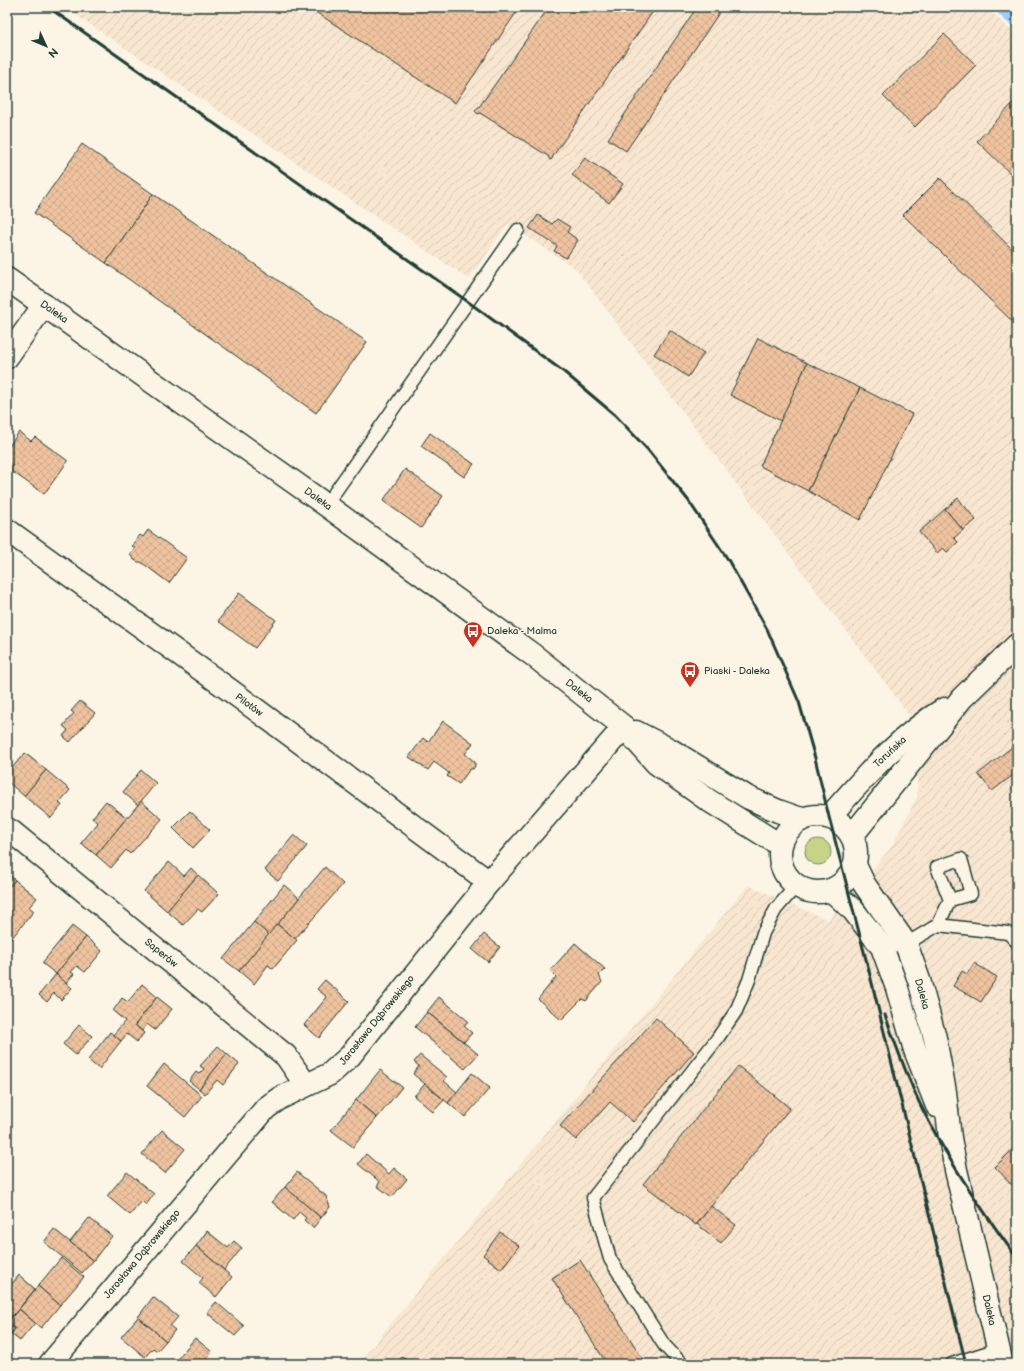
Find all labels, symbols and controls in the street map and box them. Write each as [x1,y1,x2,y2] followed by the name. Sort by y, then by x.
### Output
[26,26,66,66] north arrow
[45,45,60,60] text: N
[38,298,71,326] street label: Daleka
[302,485,334,513] street label: Daleka
[462,620,484,648] bus stop icon: Daleka - Malma
[487,625,557,637] place label: Daleka - Malma
[679,660,701,688] bus stop icon: Piaski - Daleka
[704,665,770,677] place label: Piaski - Daleka
[563,677,595,706] street label: Daleka
[233,691,265,719] street label: Pilotów
[871,734,909,770] street label: Toruńska
[142,936,180,970] street label: Saperów
[337,972,417,1067] street label: Jarosława Dąbrowskiego
[912,977,932,1011] street label: Daleka
[101,1207,183,1301] street label: Jarosława Dąbrowskiego
[980,1293,998,1327] street label: Daleka

